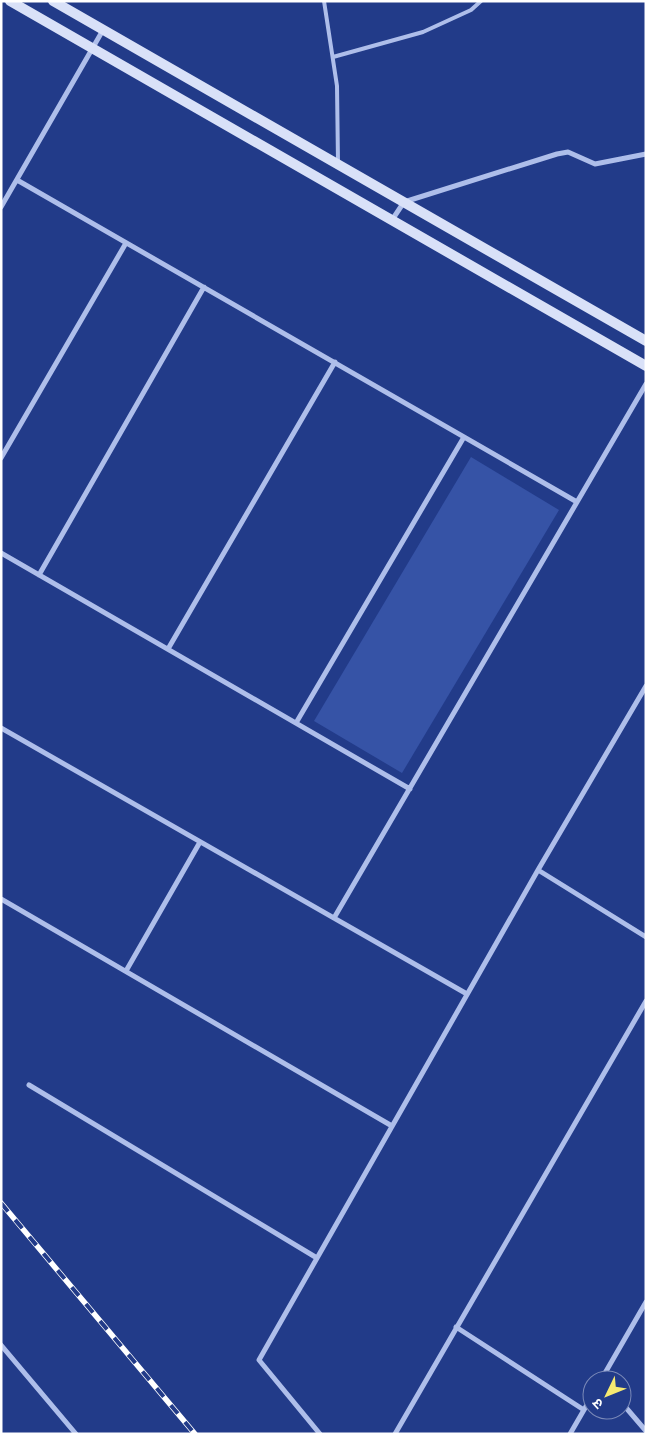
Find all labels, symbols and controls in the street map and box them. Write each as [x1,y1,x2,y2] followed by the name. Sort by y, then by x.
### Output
[582,1370,632,1420] north arrow
[588,1395,606,1412] text: उ

